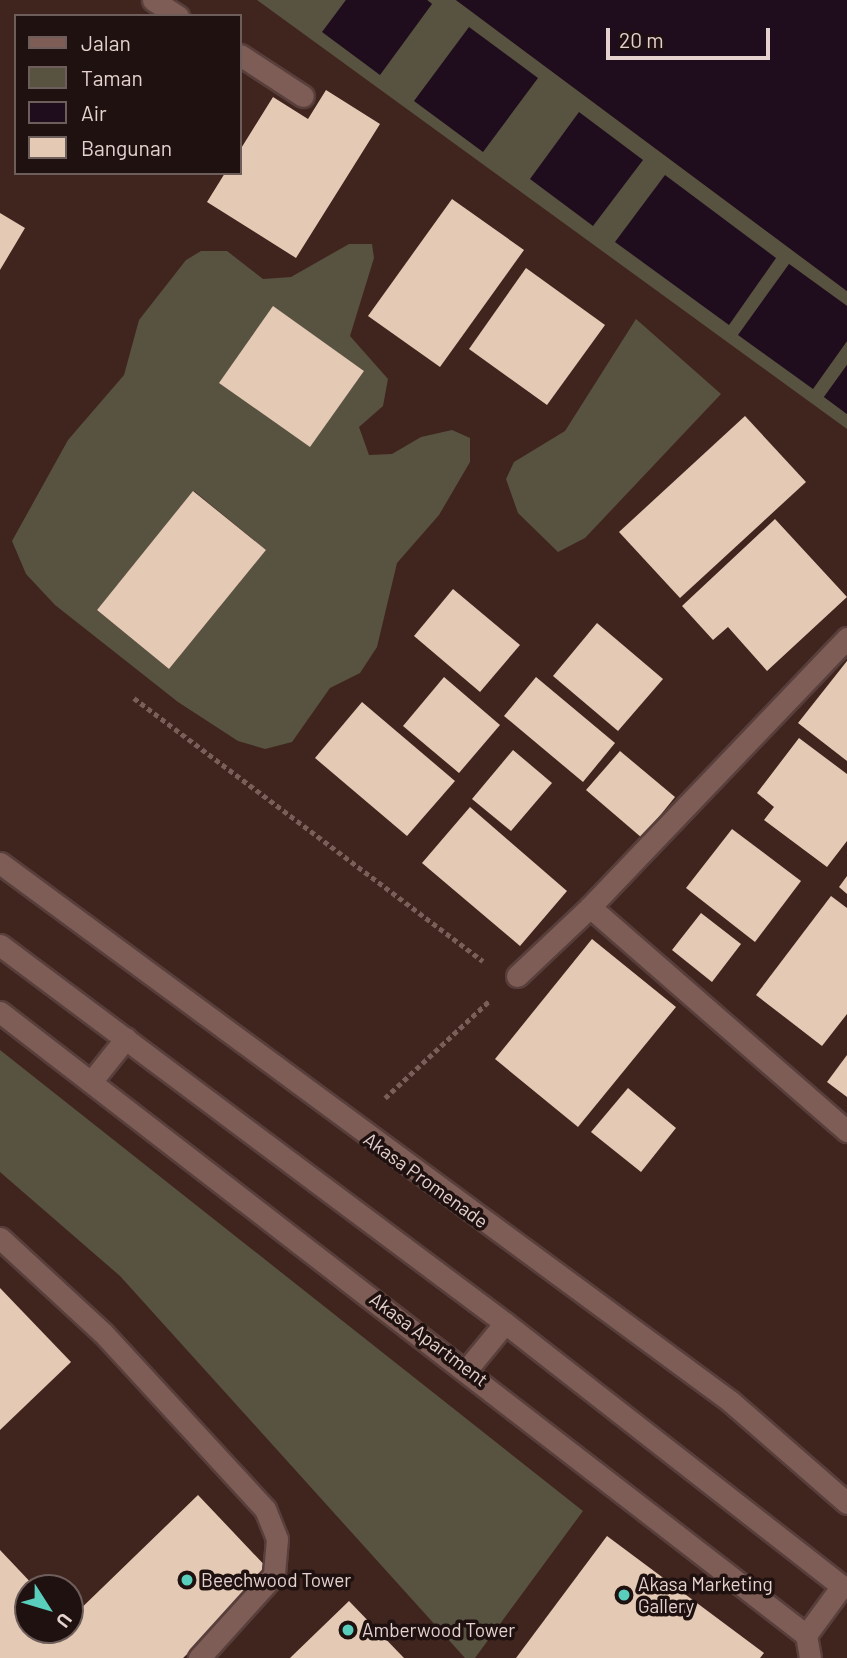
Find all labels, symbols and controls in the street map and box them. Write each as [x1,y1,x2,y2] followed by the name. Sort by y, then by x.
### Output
[14,14,242,175] legend
[609,14,774,58] scale bar
[619,27,664,52] text: 20 m
[81,30,131,55] text: Jalan
[81,65,143,90] text: Taman
[81,100,107,125] text: Air
[81,135,172,160] text: Bangunan
[360,1127,492,1233] street label: Akasa Promenade
[365,1287,493,1391] street label: Akasa Apartment
[201,1569,351,1591] place label: Beechwood Tower
[179,1572,195,1588] marker: Beechwood Tower
[638,1573,773,1617] place label: Akasa Marketing Gallery
[14,1574,84,1644] north arrow
[616,1587,632,1603] marker: Akasa Marketing Gallery
[52,1609,77,1632] text: U
[362,1619,515,1641] place label: Amberwood Tower
[340,1622,356,1638] marker: Amberwood Tower

